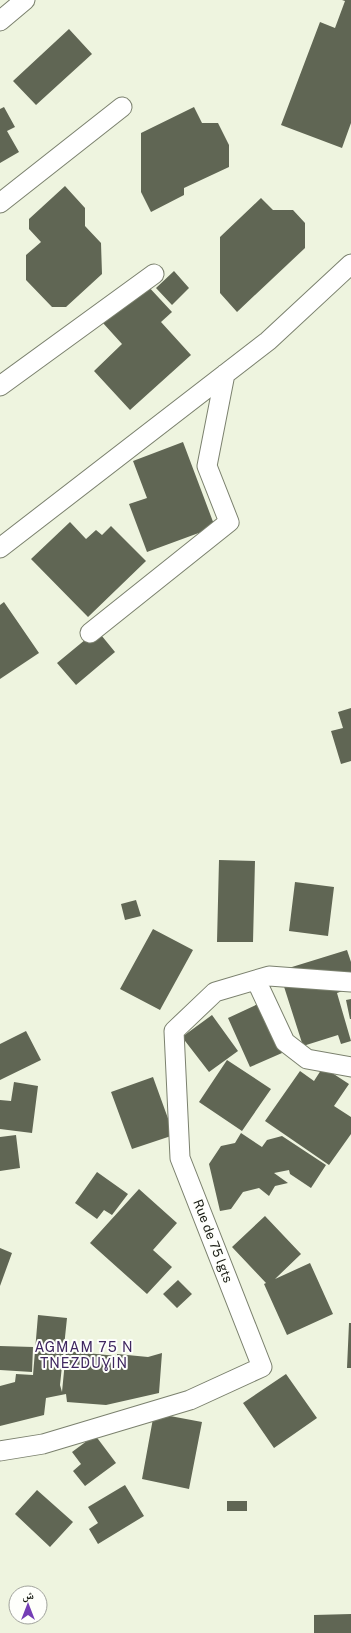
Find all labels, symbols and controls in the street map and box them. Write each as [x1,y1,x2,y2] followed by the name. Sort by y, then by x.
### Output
[190,1197,236,1285] street label: Rue de 75 lgts
[34,1339,134,1371] district label: AGMAM 75 N TNEZDUƔIN
[8,1585,48,1625] north arrow
[22,1589,34,1603] text: ش

